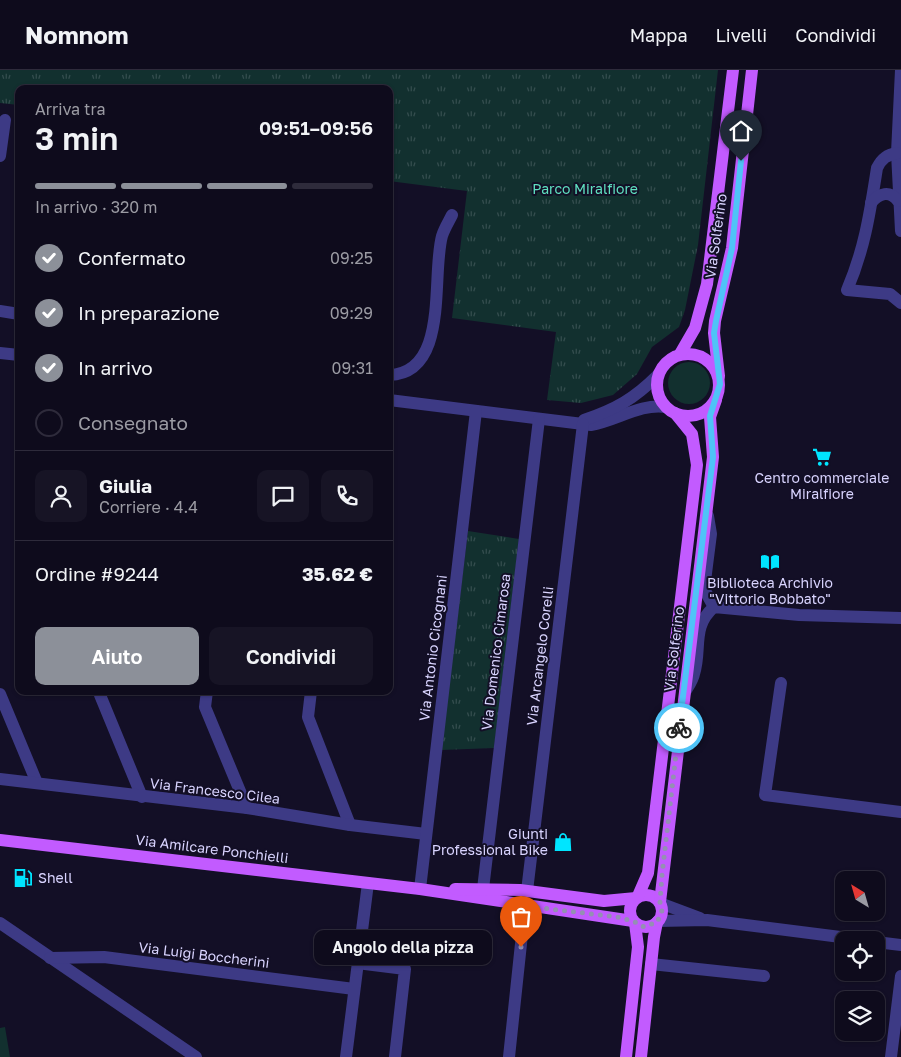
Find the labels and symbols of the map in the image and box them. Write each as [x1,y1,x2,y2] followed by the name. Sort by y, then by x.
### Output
[720,110,762,161] pin
[532,180,638,197] park label: Parco Miralfiore
[701,192,730,279] street label: Via Solferino
[811,446,833,468] supermarket icon: Centro commerciale Miralfiore
[755,469,889,502] place label: Centro commerciale Miralfiore
[759,551,781,573] library icon: Biblioteca Archivio "Vittorio Bobbato"
[477,573,514,731] street label: Via Domenico Cimarosa
[415,574,450,722] street label: Via Antonio Cicognani
[707,574,833,607] place label: Biblioteca Archivio "Vittorio Bobbato"
[523,585,556,727] street label: Via Arcangelo Corelli
[660,606,687,692] street label: Via Solferino
[654,703,704,753] courier
[149,774,281,807] street label: Via Francesco Cilea
[432,825,548,858] place label: Giunti Professional Bike
[135,831,289,866] street label: Via Amilcare Ponchielli
[552,831,574,853] shop icon: Giunti Professional Bike
[12,867,34,889] fuel station icon: Shell
[38,869,73,886] place label: Shell
[835,871,885,921] north arrow
[500,896,542,947] pin
[314,930,491,964] callout: Angolo della pizza
[138,938,270,971] street label: Via Luigi Boccherini

